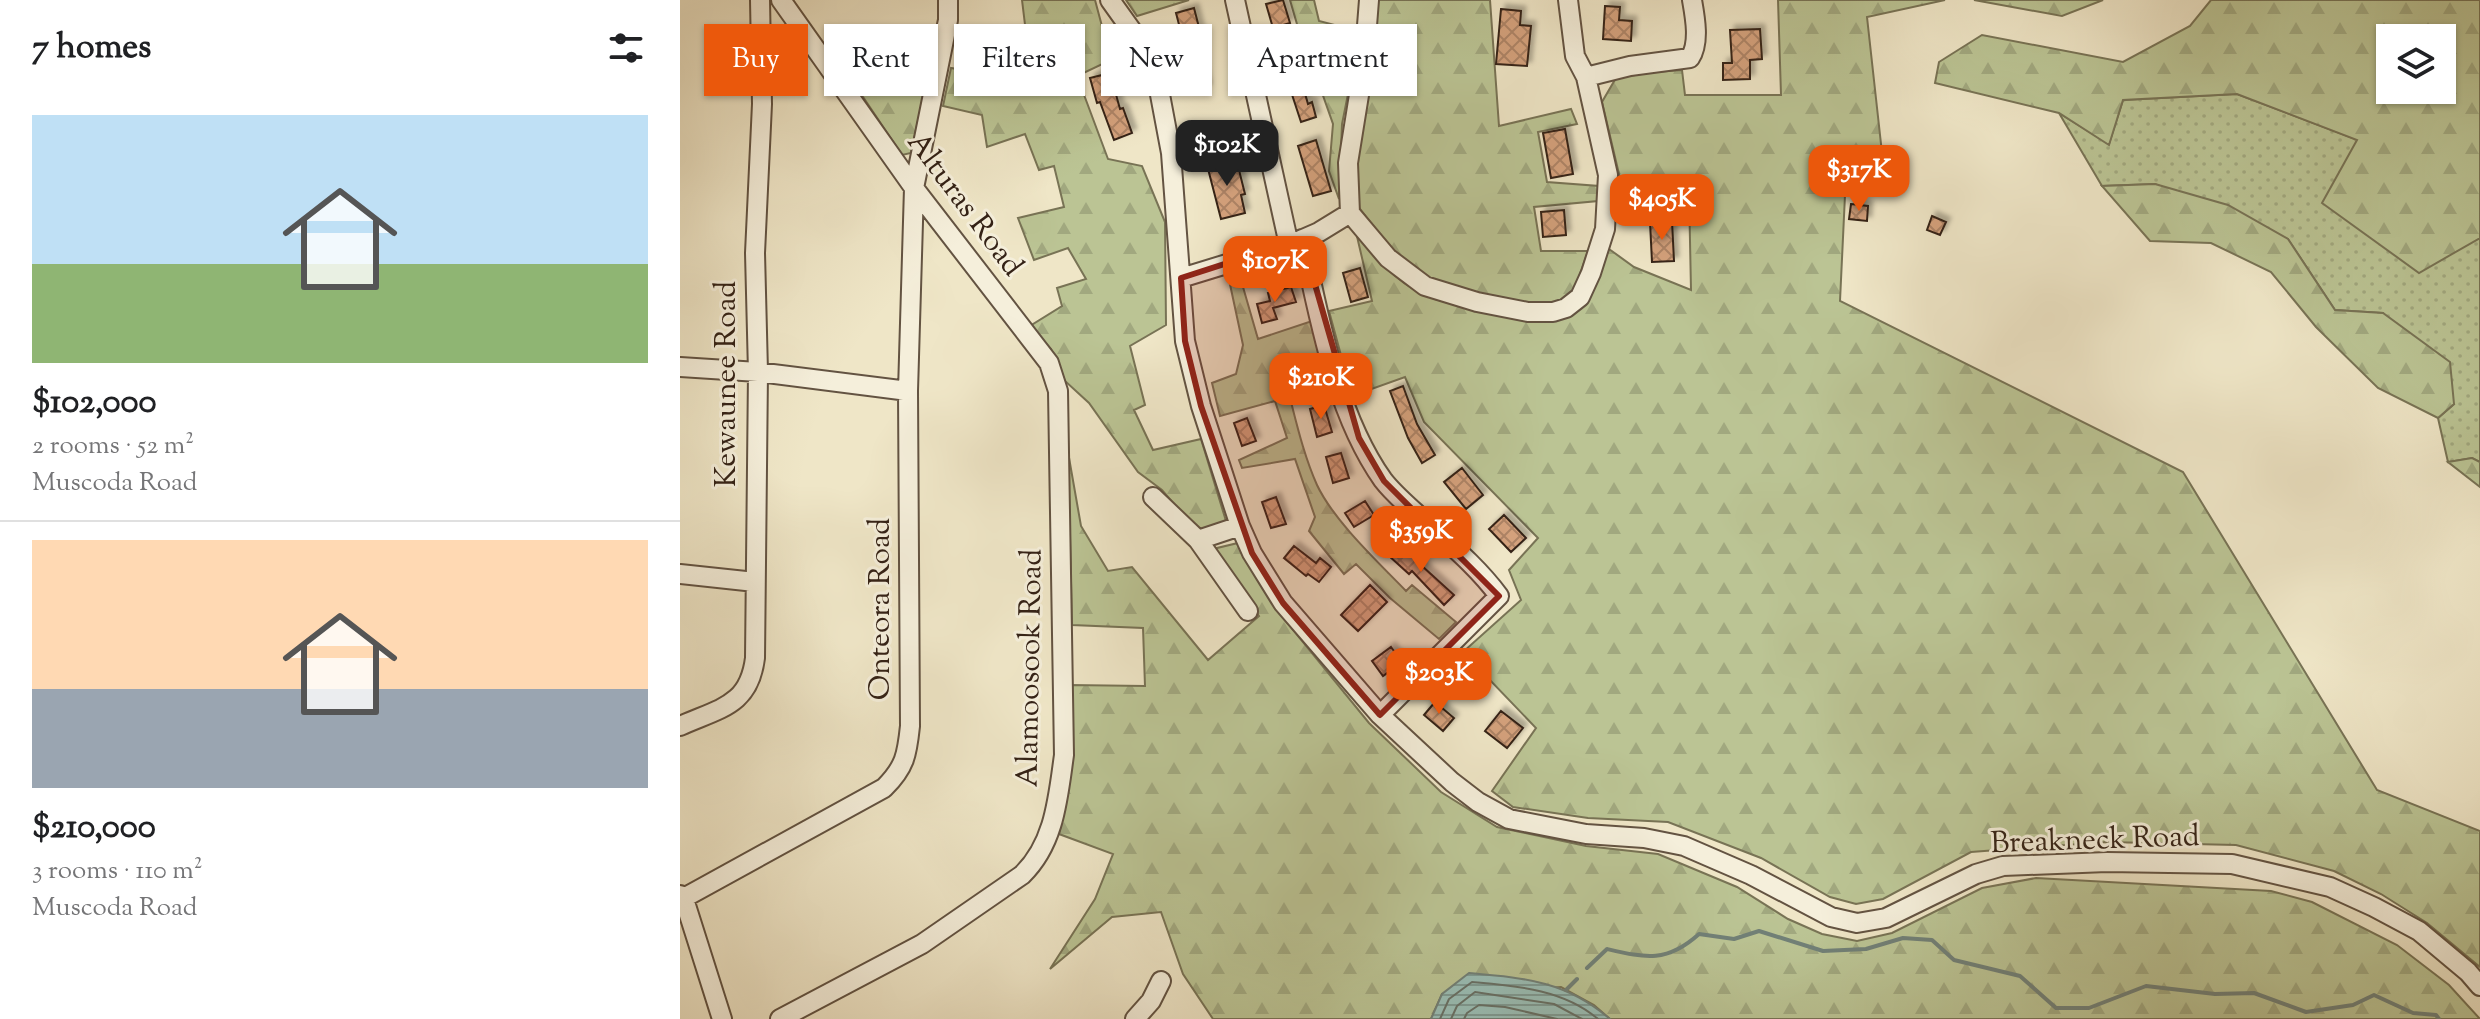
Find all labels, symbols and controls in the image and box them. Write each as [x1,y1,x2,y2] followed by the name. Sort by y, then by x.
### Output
[32,24,151,73] text: 7 homes
[704,24,808,96] chip: Buy
[824,24,938,96] chip: Rent
[954,24,1085,96] chip: Filters
[1101,24,1212,96] chip: New
[1228,24,1417,96] chip: Apartment
[2376,24,2456,104] map controls
[2376,24,2456,104] button: layers
[604,26,648,70] icon: filters
[1171,120,1283,188] pin: $102K
[895,124,1033,286] street label: Alturas Road
[1194,127,1260,164] text: $102K
[1803,145,1915,213] pin: $317K
[1826,152,1892,189] text: $317K
[268,167,412,311] icon: home
[1606,174,1718,242] pin: $405K
[1628,181,1696,218] text: $405K
[1219,236,1331,304] pin: $107K
[1241,243,1309,280] text: $107K
[706,281,749,487] street label: Kewaunee Road
[1265,353,1377,421] pin: $210K
[1287,360,1355,397] text: $210K
[32,379,156,428] text: $102,000
[32,428,194,465] text: 2 rooms · 52 m²
[32,465,197,502] text: Muscoda Road
[1365,506,1477,574] pin: $359K
[1389,513,1453,550] text: $359K
[860,518,903,700] street label: Onteora Road
[1007,548,1055,788] street label: Alamoosook Road
[268,592,412,736] icon: home
[1383,648,1495,716] pin: $203K
[1404,655,1474,692] text: $203K
[32,804,156,853] text: $210,000
[1990,816,2200,866] street label: Breakneck Road
[32,853,203,890] text: 3 rooms · 110 m²
[32,890,197,927] text: Muscoda Road

